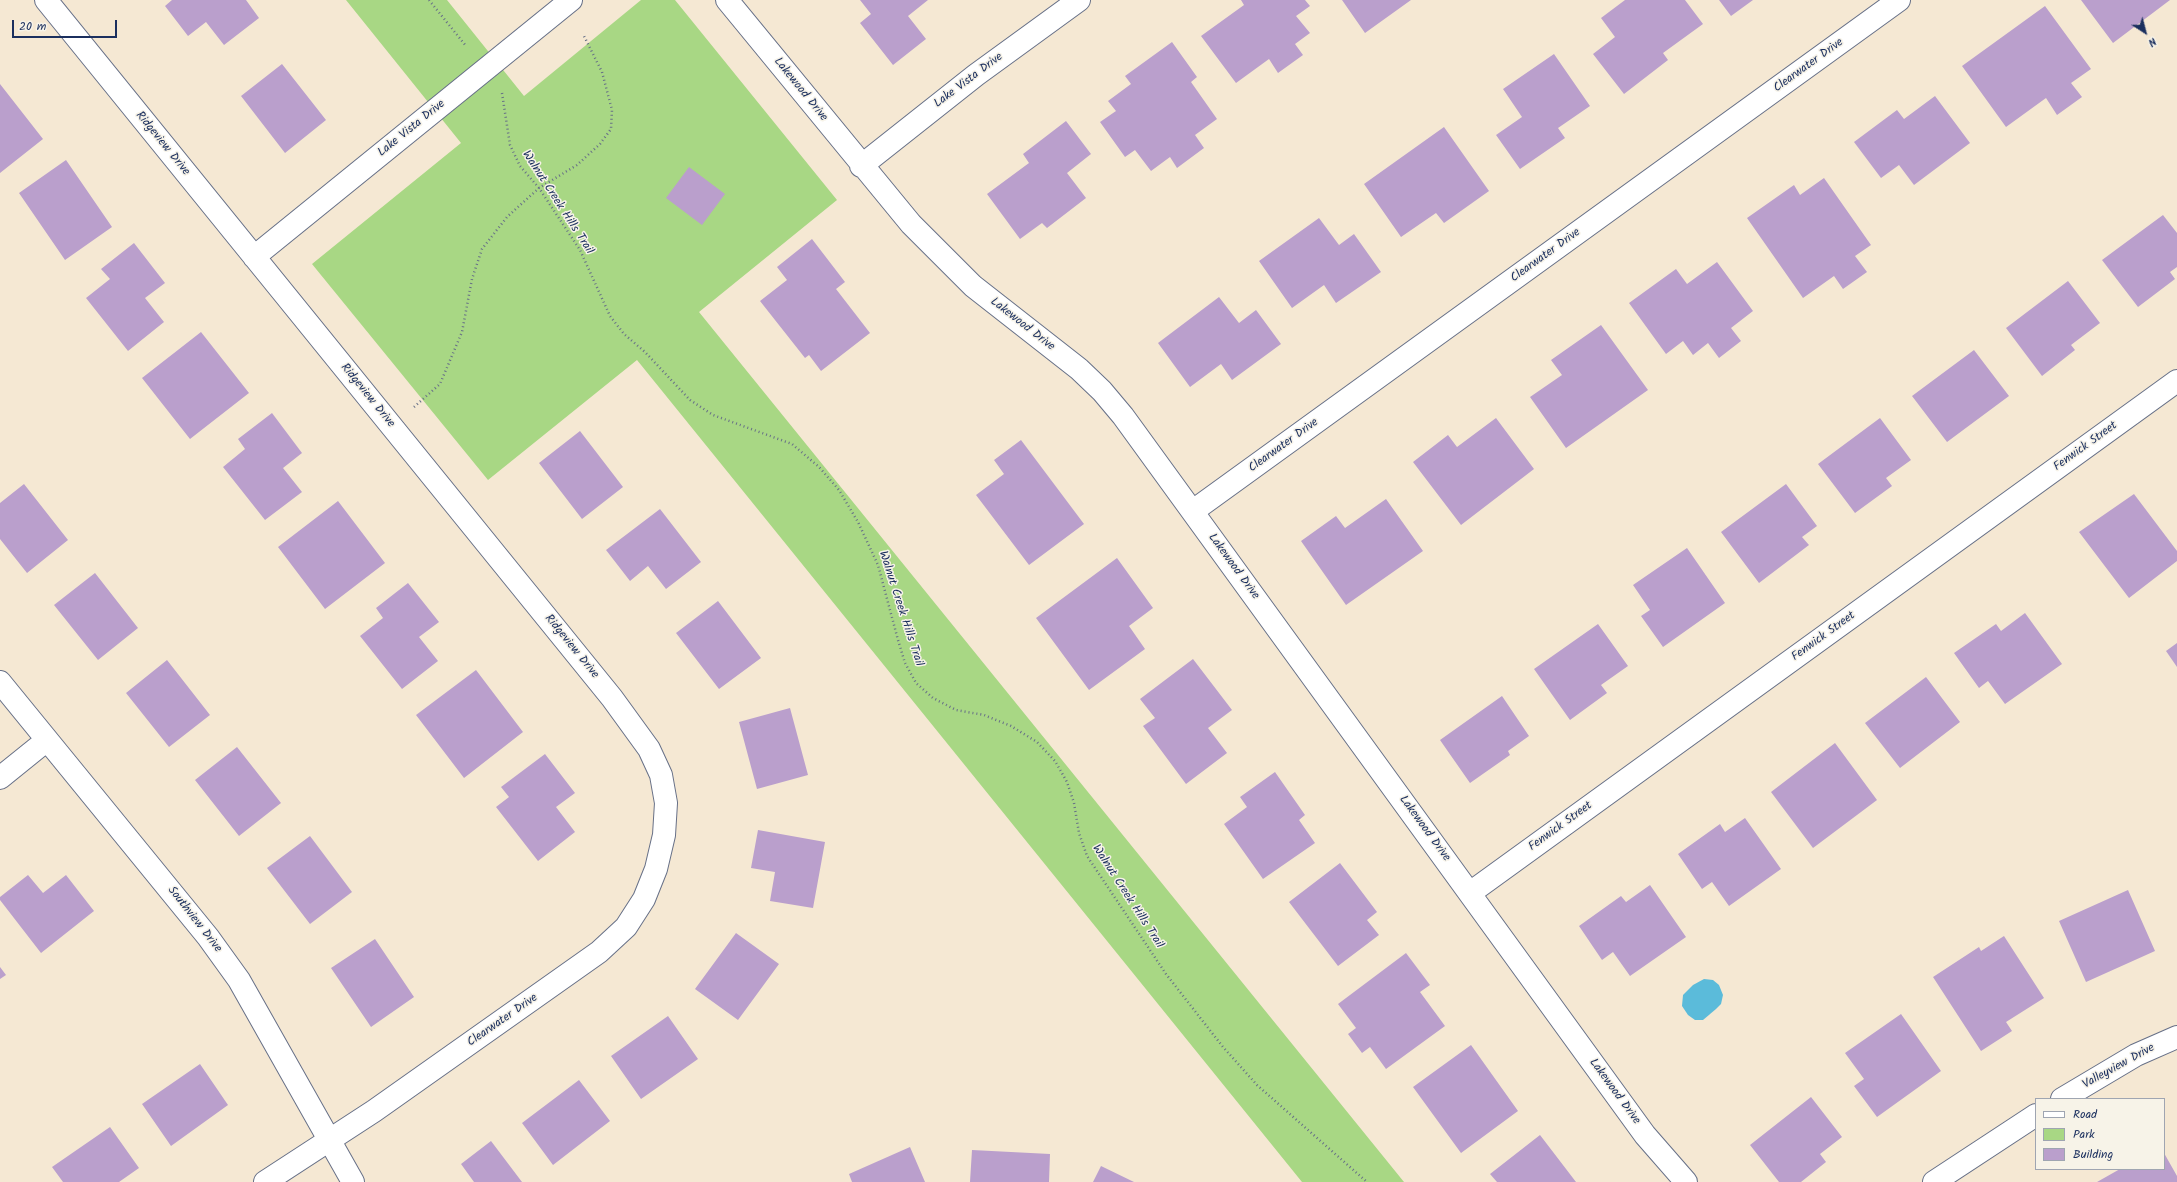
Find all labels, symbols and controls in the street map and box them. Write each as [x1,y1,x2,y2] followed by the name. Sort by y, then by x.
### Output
[14,12,119,38] scale bar
[2125,12,2165,52] north arrow
[19,17,46,36] text: 20 m
[2144,32,2160,51] text: N
[1771,36,1847,96] street label: Clearwater Drive
[932,50,1006,112] street label: Lake Vista Drive
[770,55,830,125] street label: Lakewood Drive
[375,97,449,161] street label: Lake Vista Drive
[132,109,192,179] street label: Ridgeview Drive
[518,149,596,257] street label: Walnut Creek Hills Trail
[1508,226,1584,286] street label: Clearwater Drive
[987,295,1057,355] street label: Lakewood Drive
[337,361,397,431] street label: Ridgeview Drive
[1246,416,1322,476] street label: Clearwater Drive
[2051,419,2121,475] street label: Fenwick Street
[1204,531,1262,603] street label: Lakewood Drive
[875,549,925,669] street label: Walnut Creek Hills Trail
[1789,609,1859,665] street label: Fenwick Street
[541,612,601,682] street label: Ridgeview Drive
[1395,793,1453,865] street label: Lakewood Drive
[1526,799,1596,855] street label: Fenwick Street
[1088,843,1166,951] street label: Walnut Creek Hills Trail
[164,884,224,956] street label: Southview Drive
[465,991,541,1051] street label: Clearwater Drive
[2080,1041,2158,1093] street label: Valleyview Drive
[1585,1056,1643,1128] street label: Lakewood Drive
[2035,1098,2165,1170] legend
[2073,1105,2097,1124] text: Road
[2073,1125,2095,1144] text: Park
[2073,1145,2113,1164] text: Building

